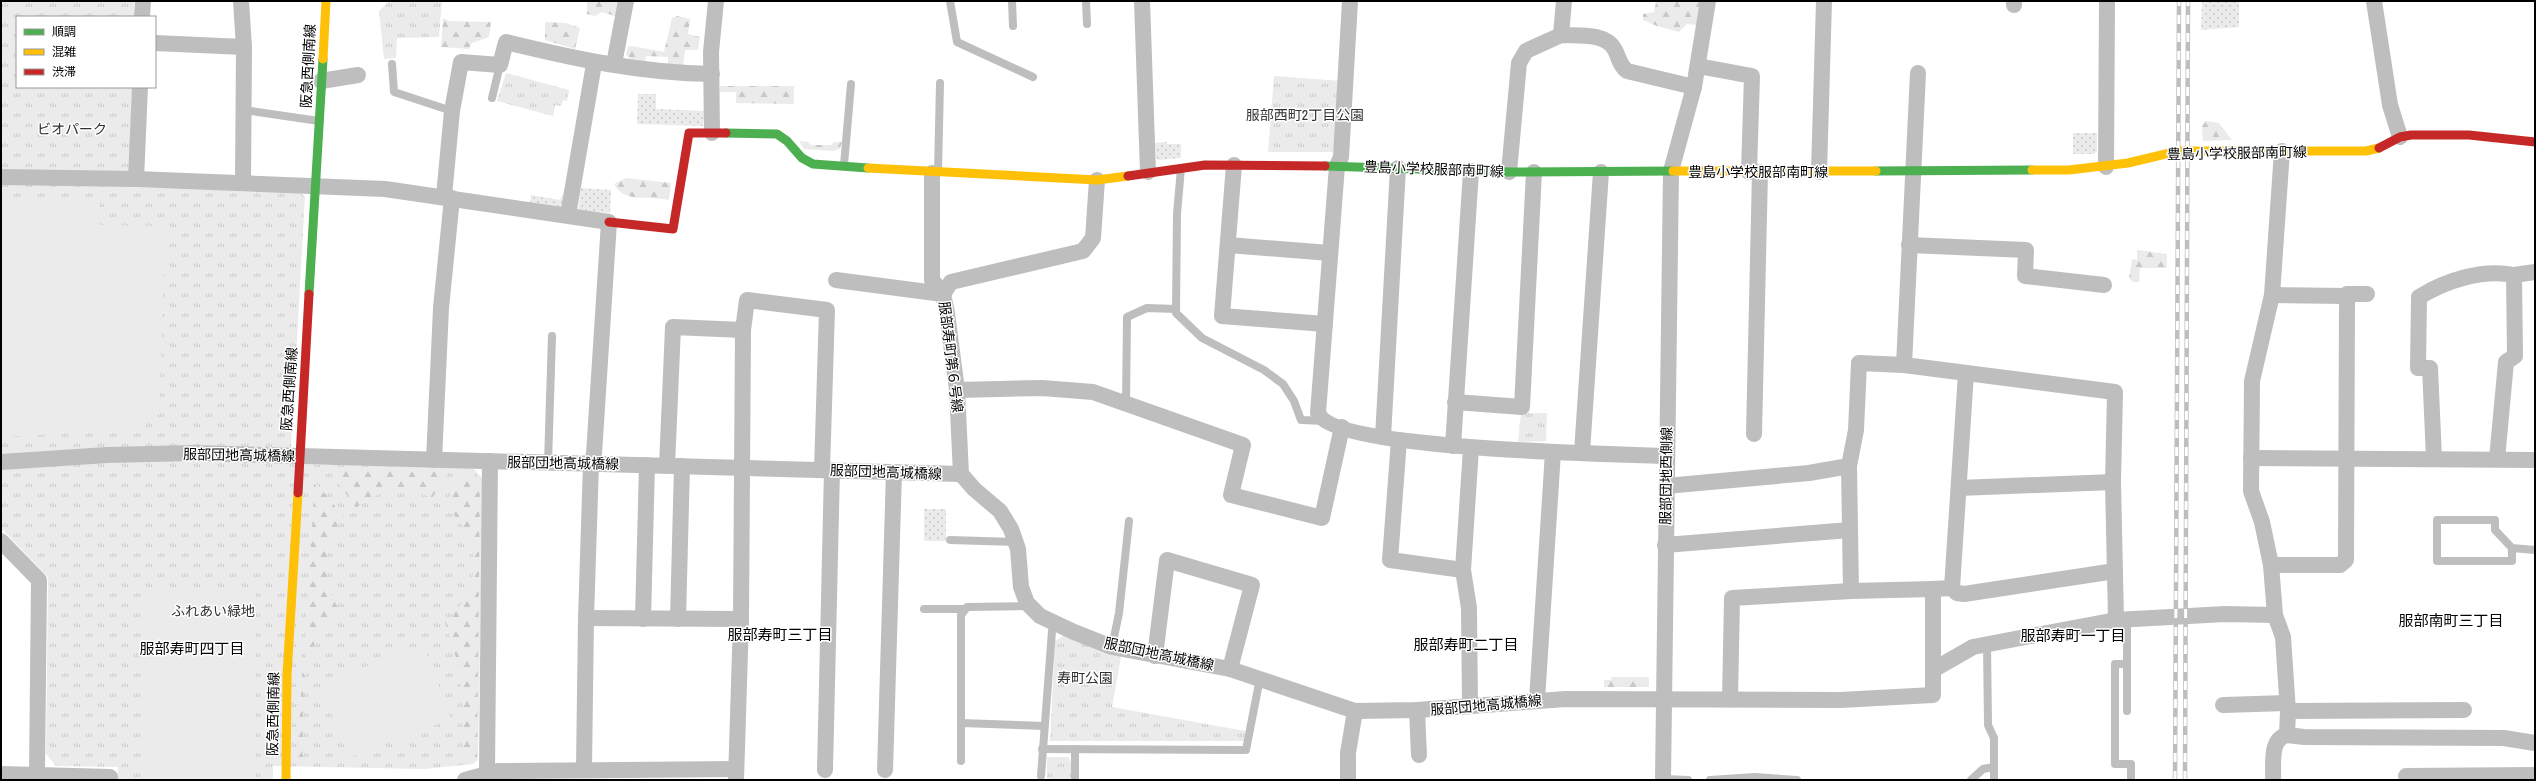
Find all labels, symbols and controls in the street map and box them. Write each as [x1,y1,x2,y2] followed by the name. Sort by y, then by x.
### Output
[16,16,156,88] legend
[52,24,76,40] text: 順調
[297,24,319,108] street label: 阪急西側南線
[52,44,76,60] text: 混雑
[52,64,76,80] text: 渋滞
[1246,106,1364,124] park label: 服部西町2丁目公園
[37,120,107,138] park label: ビオパーク
[2167,143,2307,163] street label: 豊島小学校服部南町線
[1364,158,1504,180] street label: 豊島小学校服部南町線
[1688,163,1828,181] street label: 豊島小学校服部南町線
[935,300,967,414] street label: 服部寿町第６号線
[277,346,301,432] street label: 阪急西側南線
[1656,427,1676,525] street label: 服部団地西側線
[183,445,295,465] street label: 服部団地高城橋線
[507,453,619,473] street label: 服部団地高城橋線
[830,461,942,483] street label: 服部団地高城橋線
[171,602,255,620] park label: ふれあい緑地
[2398,610,2504,631] district label: 服部南町三丁目
[727,624,833,645] district label: 服部寿町三丁目
[2020,625,2126,646] district label: 服部寿町一丁目
[1102,634,1216,674] street label: 服部団地高城橋線
[1413,634,1519,655] district label: 服部寿町二丁目
[139,638,245,659] district label: 服部寿町四丁目
[1057,669,1113,687] park label: 寿町公園
[263,672,283,756] street label: 阪急西側南線
[1429,691,1543,719] street label: 服部団地高城橋線

